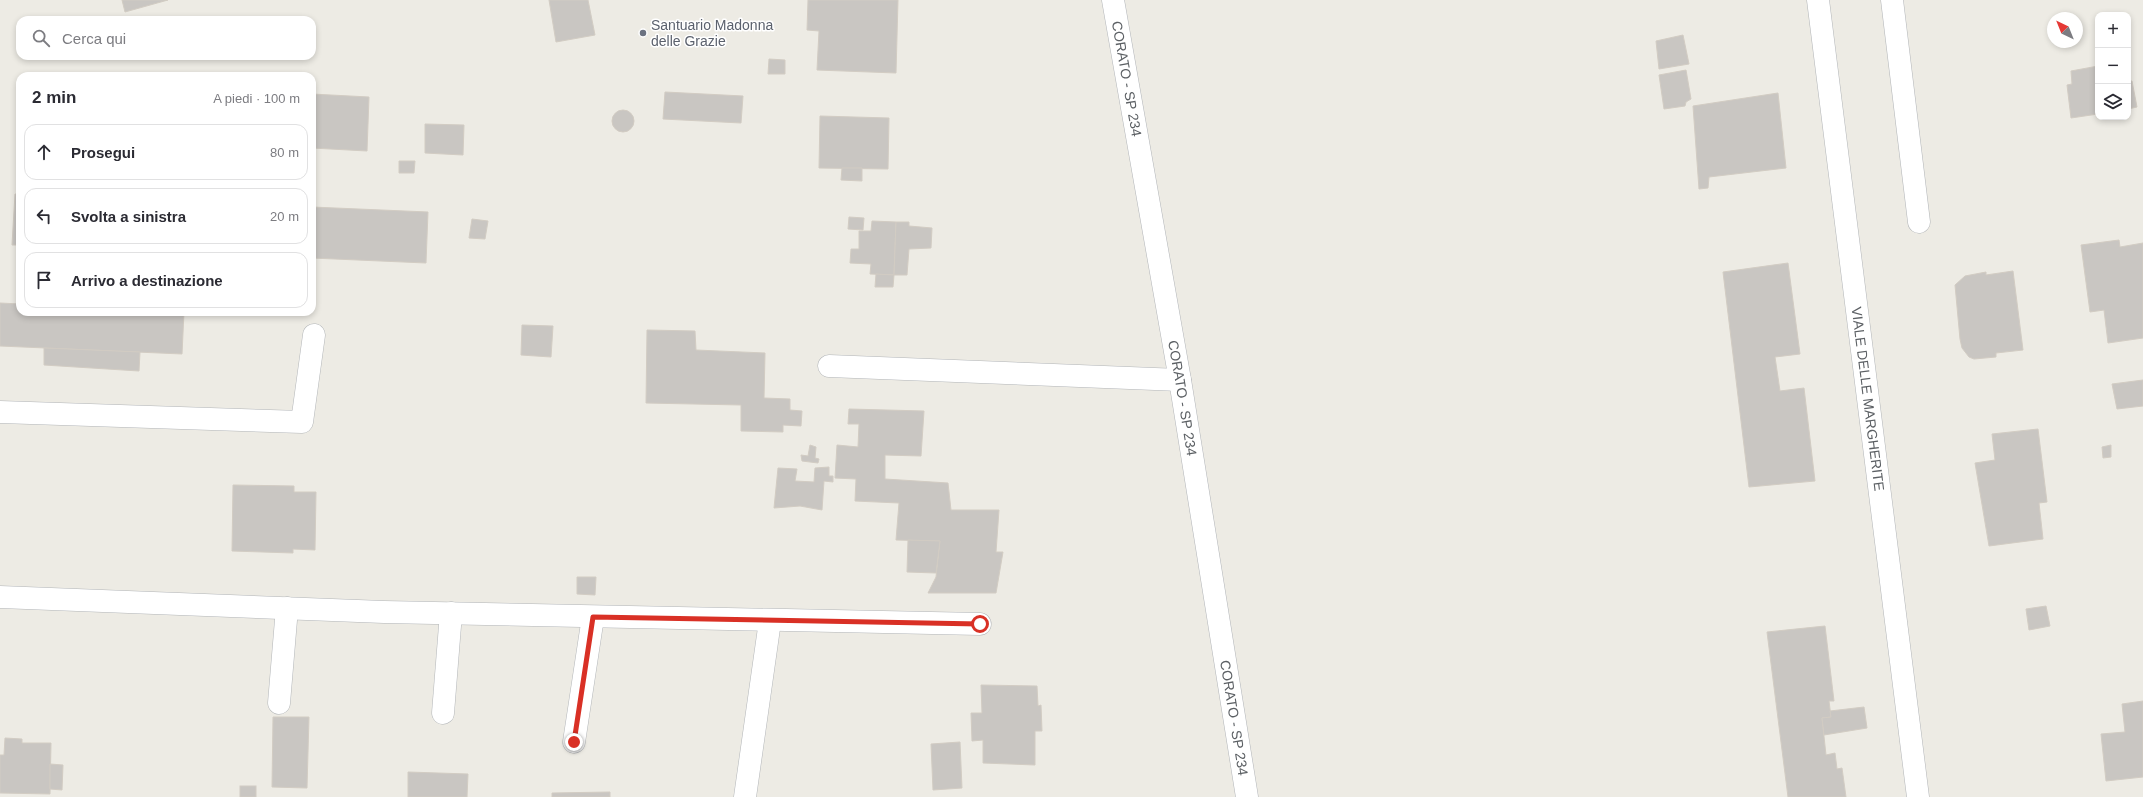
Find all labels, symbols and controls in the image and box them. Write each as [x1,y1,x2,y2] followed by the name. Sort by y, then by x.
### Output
[2047,12,2083,48] north arrow
[2095,12,2131,120] map controls
[2095,12,2131,48] button: +
[16,16,316,60] search box
[651,17,773,49] place label: Santuario Madonna delle Grazie
[1109,20,1145,138] street label: CORATO - SP 234
[30,27,52,49] icon: search
[638,28,648,38] marker: Santuario Madonna delle Grazie
[62,30,126,47] text: Cerca qui
[2095,48,2131,84] button: −
[2095,84,2131,120] button: layers
[32,88,76,107] text: 2 min
[213,91,300,106] text: A piedi · 100 m
[33,141,55,163] icon: ahead
[71,144,135,161] text: Prosegui
[270,145,299,160] text: 80 m
[33,205,55,227] icon: left
[71,208,186,225] text: Svolta a sinistra
[270,209,299,224] text: 20 m
[33,269,55,291] icon: arrive
[71,272,223,289] text: Arrivo a destinazione
[1849,306,1888,492] street label: VIALE DELLE MARGHERITE
[1165,339,1200,457] street label: CORATO - SP 234
[971,615,989,633] route start
[1217,659,1251,777] street label: CORATO - SP 234
[565,733,583,751] route end

